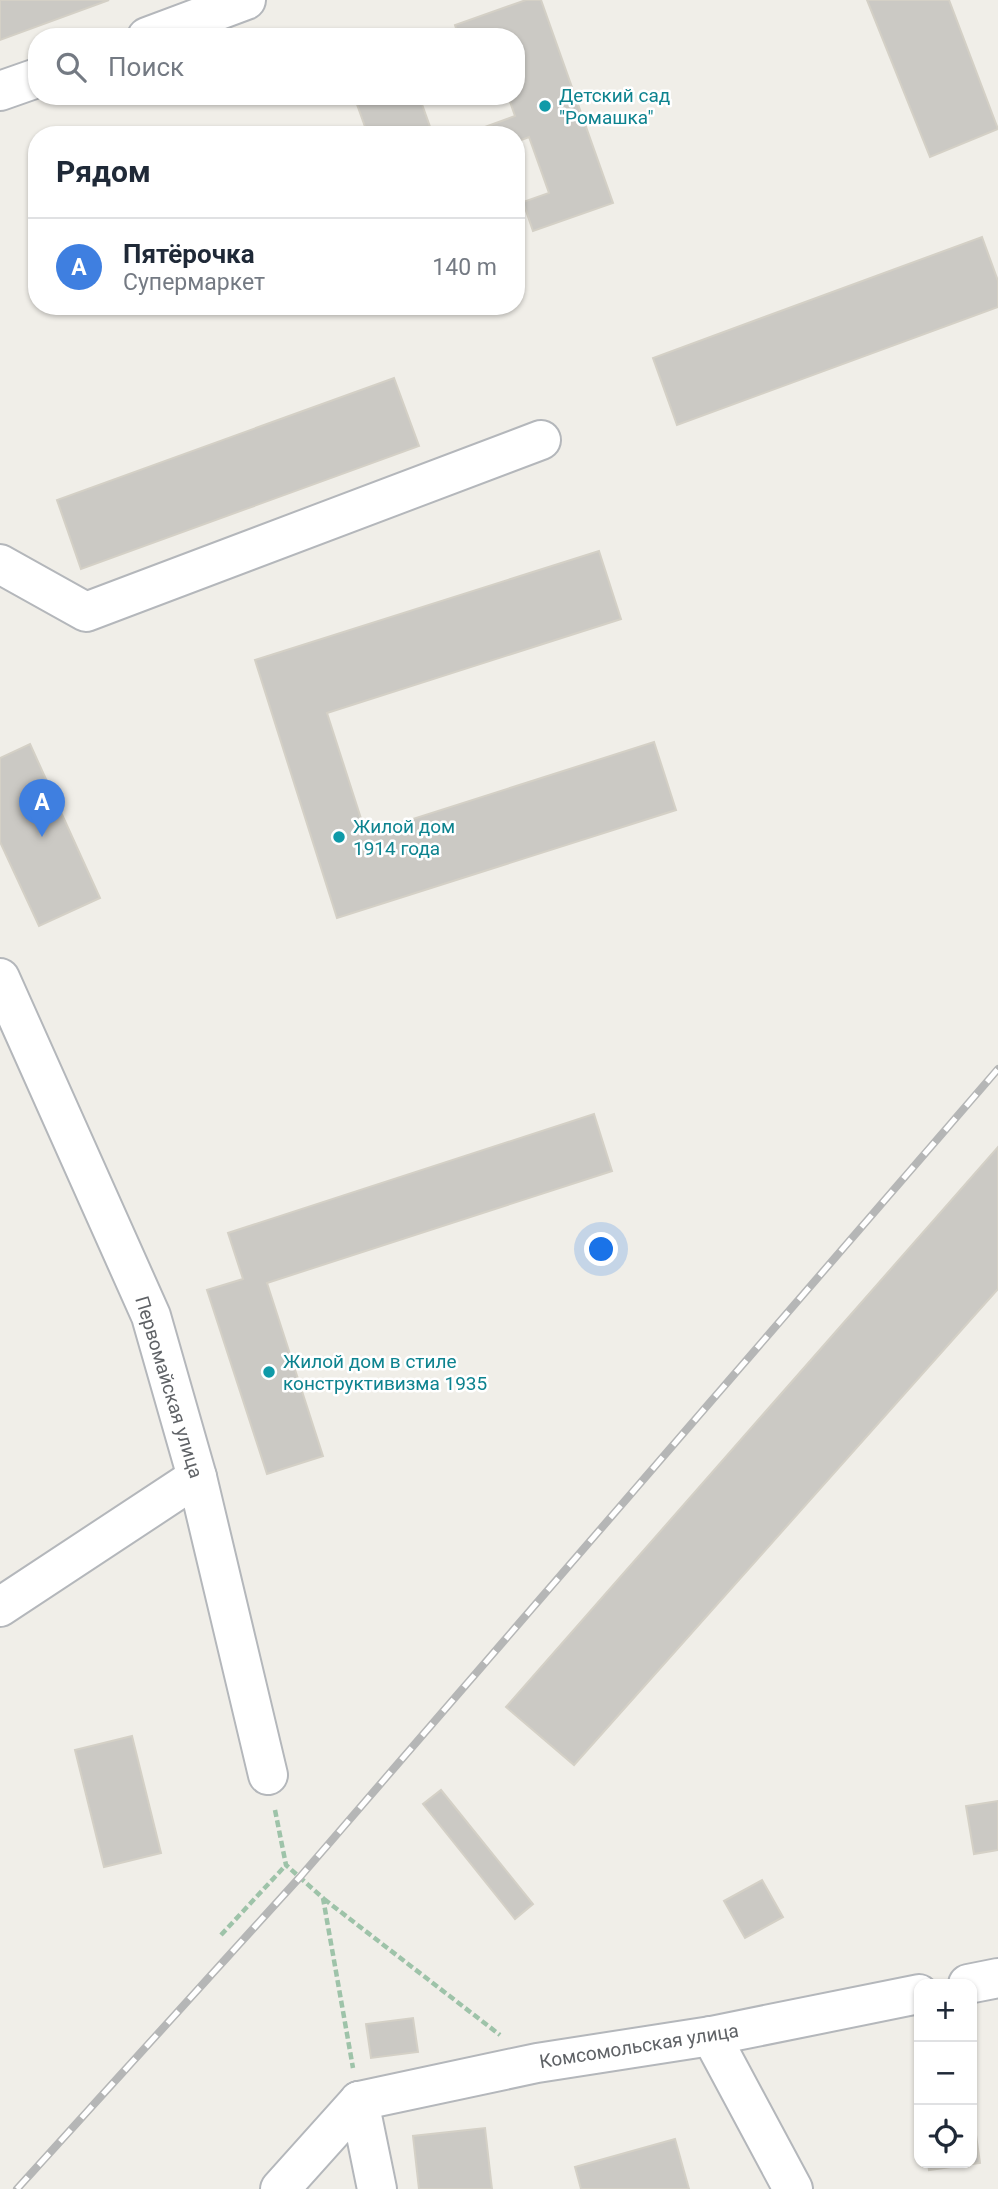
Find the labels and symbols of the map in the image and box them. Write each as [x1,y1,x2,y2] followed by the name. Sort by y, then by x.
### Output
[559,84,670,129] place label: Детский сад "Ромашка"
[537,98,553,114] marker: Детский сад "Ромашка"
[19,779,65,837] pin: A
[353,815,455,860] place label: Жилой дом 1914 года
[331,829,347,845] marker: Жилой дом 1914 года
[584,1232,618,1266] your location
[130,1293,208,1481] street label: Первомайская улица
[283,1350,487,1395] place label: Жилой дом в стиле конструктивизма 1935
[261,1364,277,1380] marker: Жилой дом в стиле конструктивизма 1935
[538,2019,740,2073] street label: Комсомольская улица

